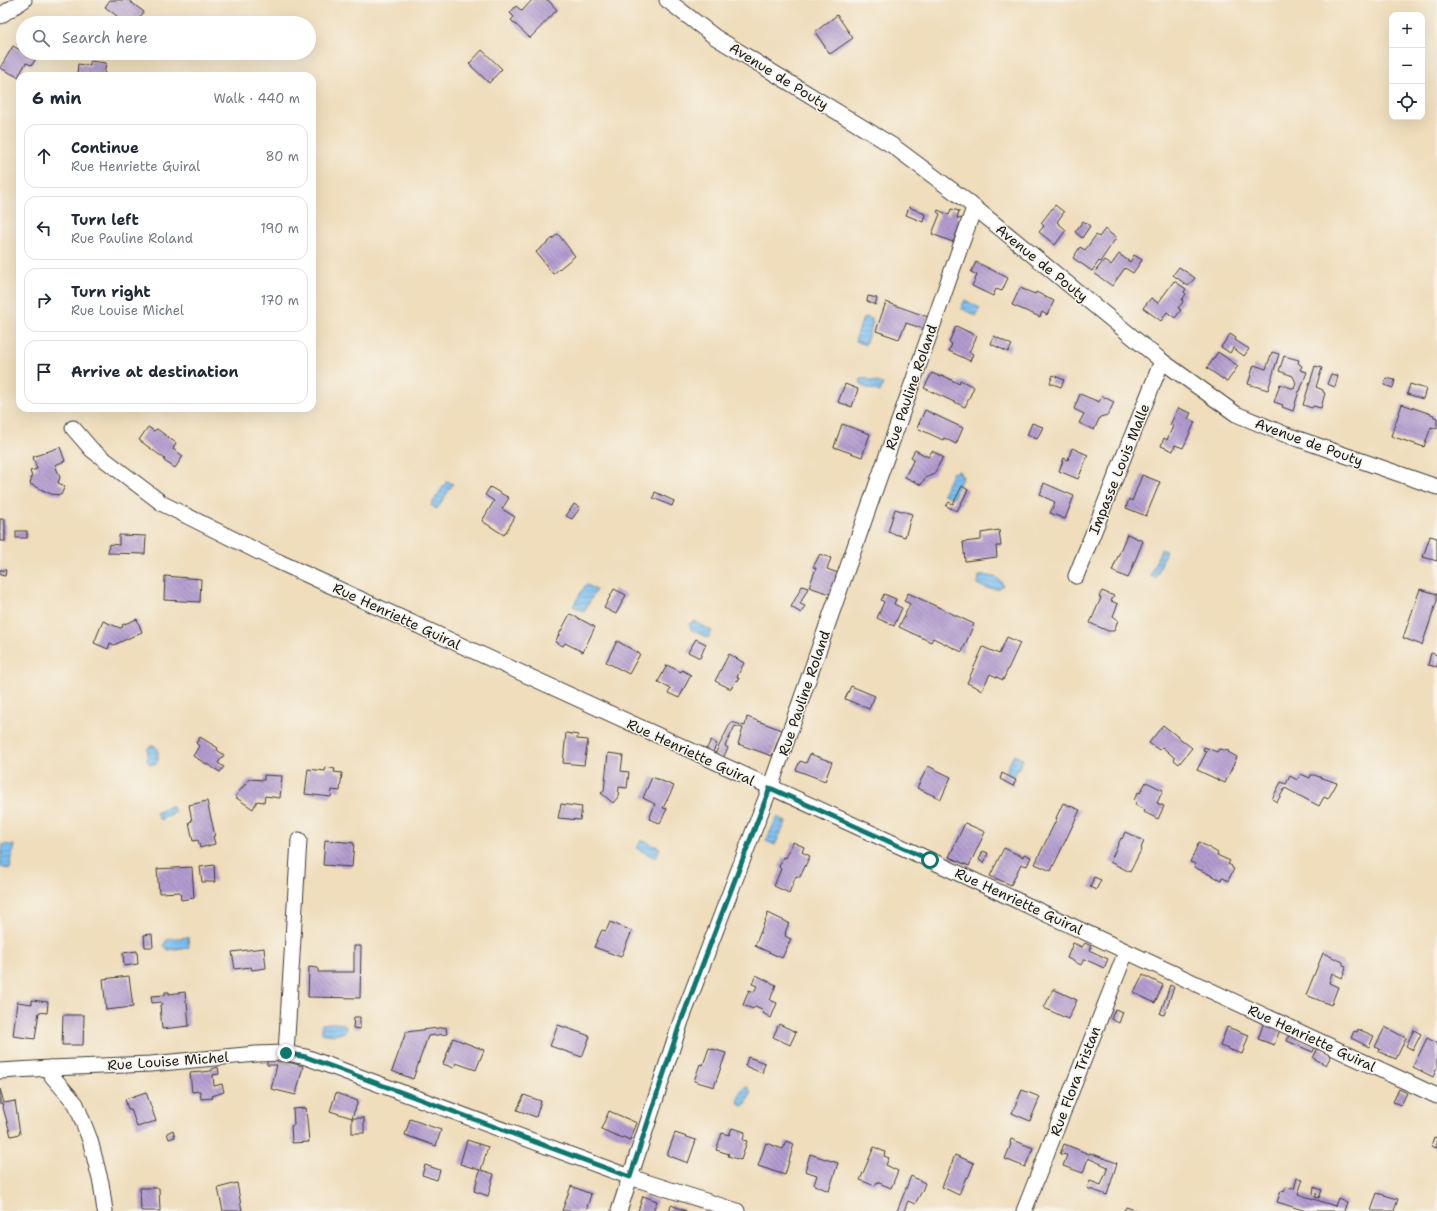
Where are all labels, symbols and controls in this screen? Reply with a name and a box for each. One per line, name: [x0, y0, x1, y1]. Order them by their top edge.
map controls: [1389, 12, 1425, 120]
button: +: [1389, 12, 1425, 48]
search box: [16, 16, 316, 60]
icon: search: [30, 27, 52, 49]
text: Search here: [62, 28, 148, 48]
street label: Avenue de Pouty: [726, 38, 832, 114]
button: −: [1389, 48, 1425, 84]
button: locate: [1389, 84, 1425, 120]
text: 6 min: [32, 87, 82, 109]
text: Walk · 440 m: [214, 90, 300, 107]
text: Continue: [71, 138, 139, 158]
icon: ahead: [33, 145, 55, 167]
text: 80 m: [265, 148, 299, 165]
text: Rue Henriette Guiral: [71, 158, 200, 175]
text: Turn left: [71, 210, 139, 230]
icon: left: [33, 217, 55, 239]
text: 190 m: [260, 220, 299, 237]
street label: Avenue de Pouty: [992, 220, 1092, 306]
text: Rue Pauline Roland: [71, 230, 193, 247]
text: Turn right: [71, 282, 151, 302]
icon: right: [33, 289, 55, 311]
text: 170 m: [261, 292, 299, 309]
text: Rue Louise Michel: [71, 302, 184, 319]
street label: Rue Pauline Roland: [881, 322, 941, 452]
icon: arrive: [33, 361, 55, 383]
text: Arrive at destination: [71, 362, 239, 382]
street label: Impasse Louis Malle: [1085, 401, 1154, 537]
street label: Avenue de Pouty: [1253, 414, 1365, 470]
street label: Rue Henriette Guiral: [330, 578, 465, 654]
street label: Rue Pauline Roland: [774, 628, 834, 758]
street label: Rue Henriette Guiral: [624, 714, 759, 790]
route start: [921, 851, 939, 869]
street label: Rue Henriette Guiral: [952, 863, 1087, 939]
street label: Rue Henriette Guiral: [1245, 1000, 1380, 1076]
street label: Rue Flora Tristan: [1046, 1023, 1104, 1138]
route end: [277, 1044, 295, 1062]
street label: Rue Louise Michel: [107, 1048, 230, 1074]

